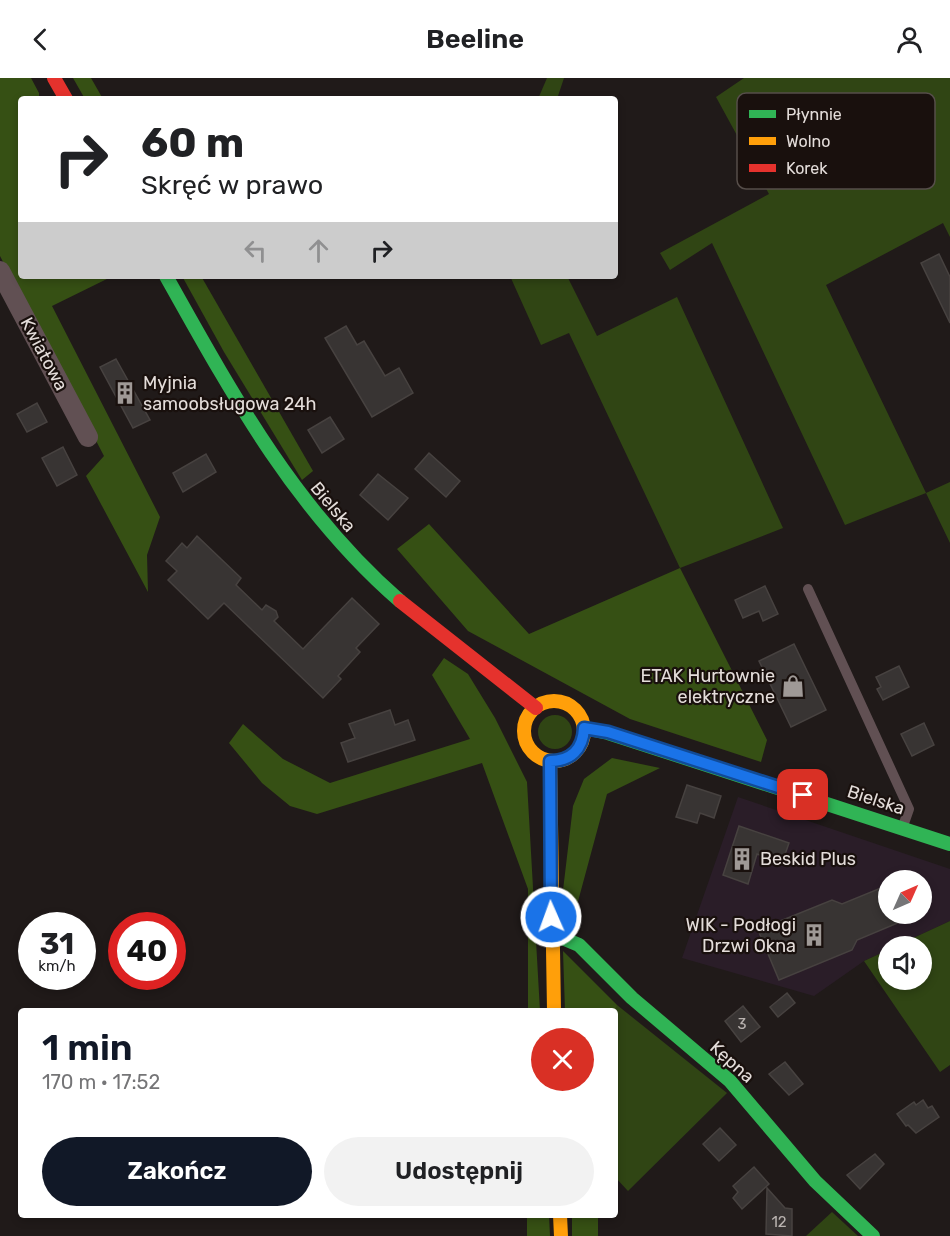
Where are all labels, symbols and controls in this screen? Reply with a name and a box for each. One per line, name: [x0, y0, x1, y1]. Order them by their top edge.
icon: back: [24, 23, 57, 56]
text: Beeline: [426, 23, 524, 55]
icon: person: [893, 23, 926, 56]
legend: [737, 93, 935, 189]
text: Płynnie: [786, 105, 842, 124]
text: 60 m: [141, 118, 244, 168]
icon: right: [42, 120, 120, 198]
text: Wolno: [786, 132, 830, 151]
text: Korek: [786, 159, 828, 178]
text: Skręć w prawo: [141, 169, 323, 201]
icon: left: [239, 234, 272, 267]
icon: ahead: [302, 234, 335, 267]
icon: right: [365, 234, 398, 267]
street label: Kwiatowa: [16, 314, 72, 394]
place label: Myjnia samoobsługowa 24h: [143, 372, 316, 415]
building icon: Myjnia samoobsługowa 24h: [112, 380, 138, 406]
street label: Bielska: [306, 477, 360, 537]
place label: ETAK Hurtownie elektryczne: [640, 665, 775, 708]
shop icon: ETAK Hurtownie elektryczne: [780, 673, 806, 699]
pin: [777, 769, 828, 820]
icon: arrive: [786, 778, 819, 811]
street label: Bielska: [845, 780, 907, 820]
building icon: Beskid Plus: [729, 846, 755, 872]
place label: Beskid Plus: [760, 848, 856, 870]
north arrow: [878, 870, 932, 924]
map controls: [878, 870, 932, 990]
position arrow: [519, 885, 583, 949]
speed limit sign: 40: [108, 912, 186, 990]
place label: WIK - Podłogi Drzwi Okna: [686, 914, 796, 957]
building icon: WIK - Podłogi Drzwi Okna: [801, 922, 827, 948]
text: 31: [40, 926, 74, 962]
button: sound: [878, 936, 932, 990]
text: km/h: [38, 957, 76, 975]
house number: 3: [737, 1015, 747, 1033]
text: 1 min: [42, 1026, 133, 1069]
button: close: [531, 1028, 594, 1091]
street label: Kępna: [705, 1036, 759, 1088]
text: 170 m · 17:52: [42, 1070, 160, 1094]
button: Zakończ: [42, 1137, 312, 1206]
button: Udostępnij: [324, 1137, 594, 1206]
house number: 12: [771, 1213, 787, 1231]

